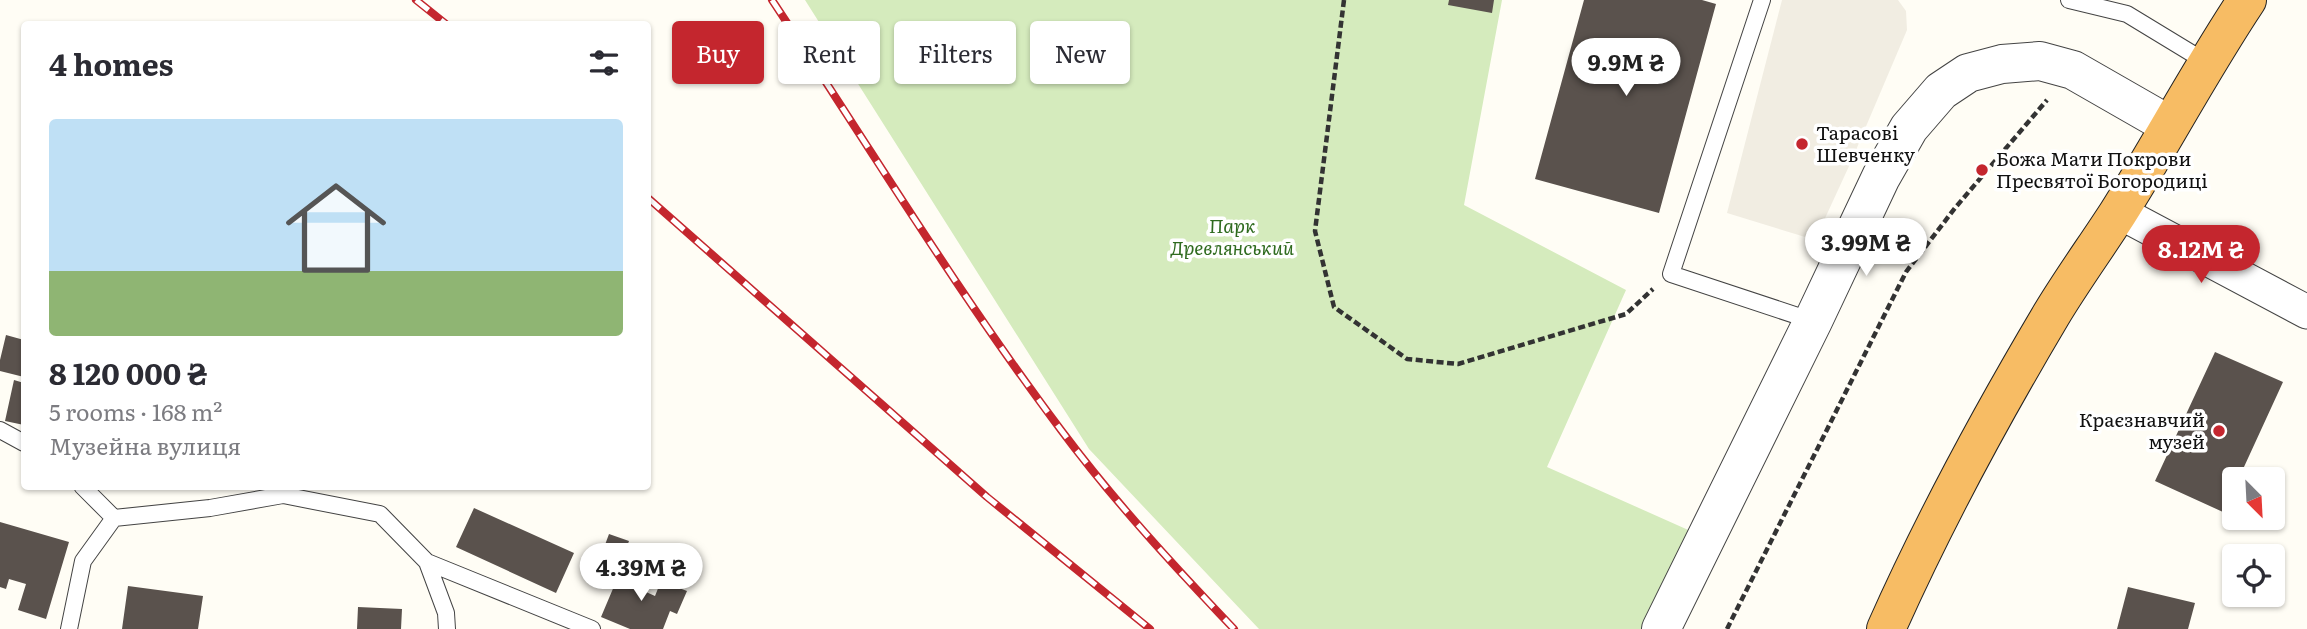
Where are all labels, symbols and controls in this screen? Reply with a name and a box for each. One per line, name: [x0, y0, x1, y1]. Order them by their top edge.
chip: Buy: [672, 21, 764, 84]
chip: Rent: [778, 21, 880, 84]
chip: Filters: [894, 21, 1016, 84]
chip: New: [1030, 21, 1130, 84]
pin: 9.9M ₴: [1569, 38, 1683, 98]
text: 4 homes: [49, 41, 174, 85]
icon: filters: [585, 44, 623, 82]
text: 9.9M ₴: [1588, 44, 1664, 78]
place label: Тарасові Шевченку: [1816, 118, 1915, 168]
marker: Тарасові Шевченку: [1794, 136, 1810, 152]
place label: Божа Мати Покрови Пресвятої Богородиці: [1996, 144, 2207, 194]
marker: Божа Мати Покрови Пресвятої Богородиці: [1974, 162, 1990, 178]
icon: home: [273, 165, 399, 291]
park label: Парк Древлянський: [1170, 211, 1295, 261]
pin: 3.99M ₴: [1801, 218, 1931, 278]
text: 3.99M ₴: [1821, 224, 1911, 258]
pin: 8.12M ₴: [2136, 226, 2266, 285]
text: 8.12M ₴: [2158, 231, 2244, 265]
text: 8 120 000 ₴: [49, 350, 208, 394]
text: 5 rooms · 168 m²: [49, 394, 222, 428]
place label: Краєзнавчий музей: [2079, 405, 2205, 455]
marker: Краєзнавчий музей: [2211, 423, 2227, 439]
text: Музейна вулиця: [49, 428, 241, 462]
north arrow: [2222, 467, 2286, 530]
map controls: [2222, 467, 2285, 607]
pin: 4.39M ₴: [576, 544, 706, 603]
button: locate: [2222, 544, 2285, 607]
text: 4.39M ₴: [596, 549, 686, 583]

